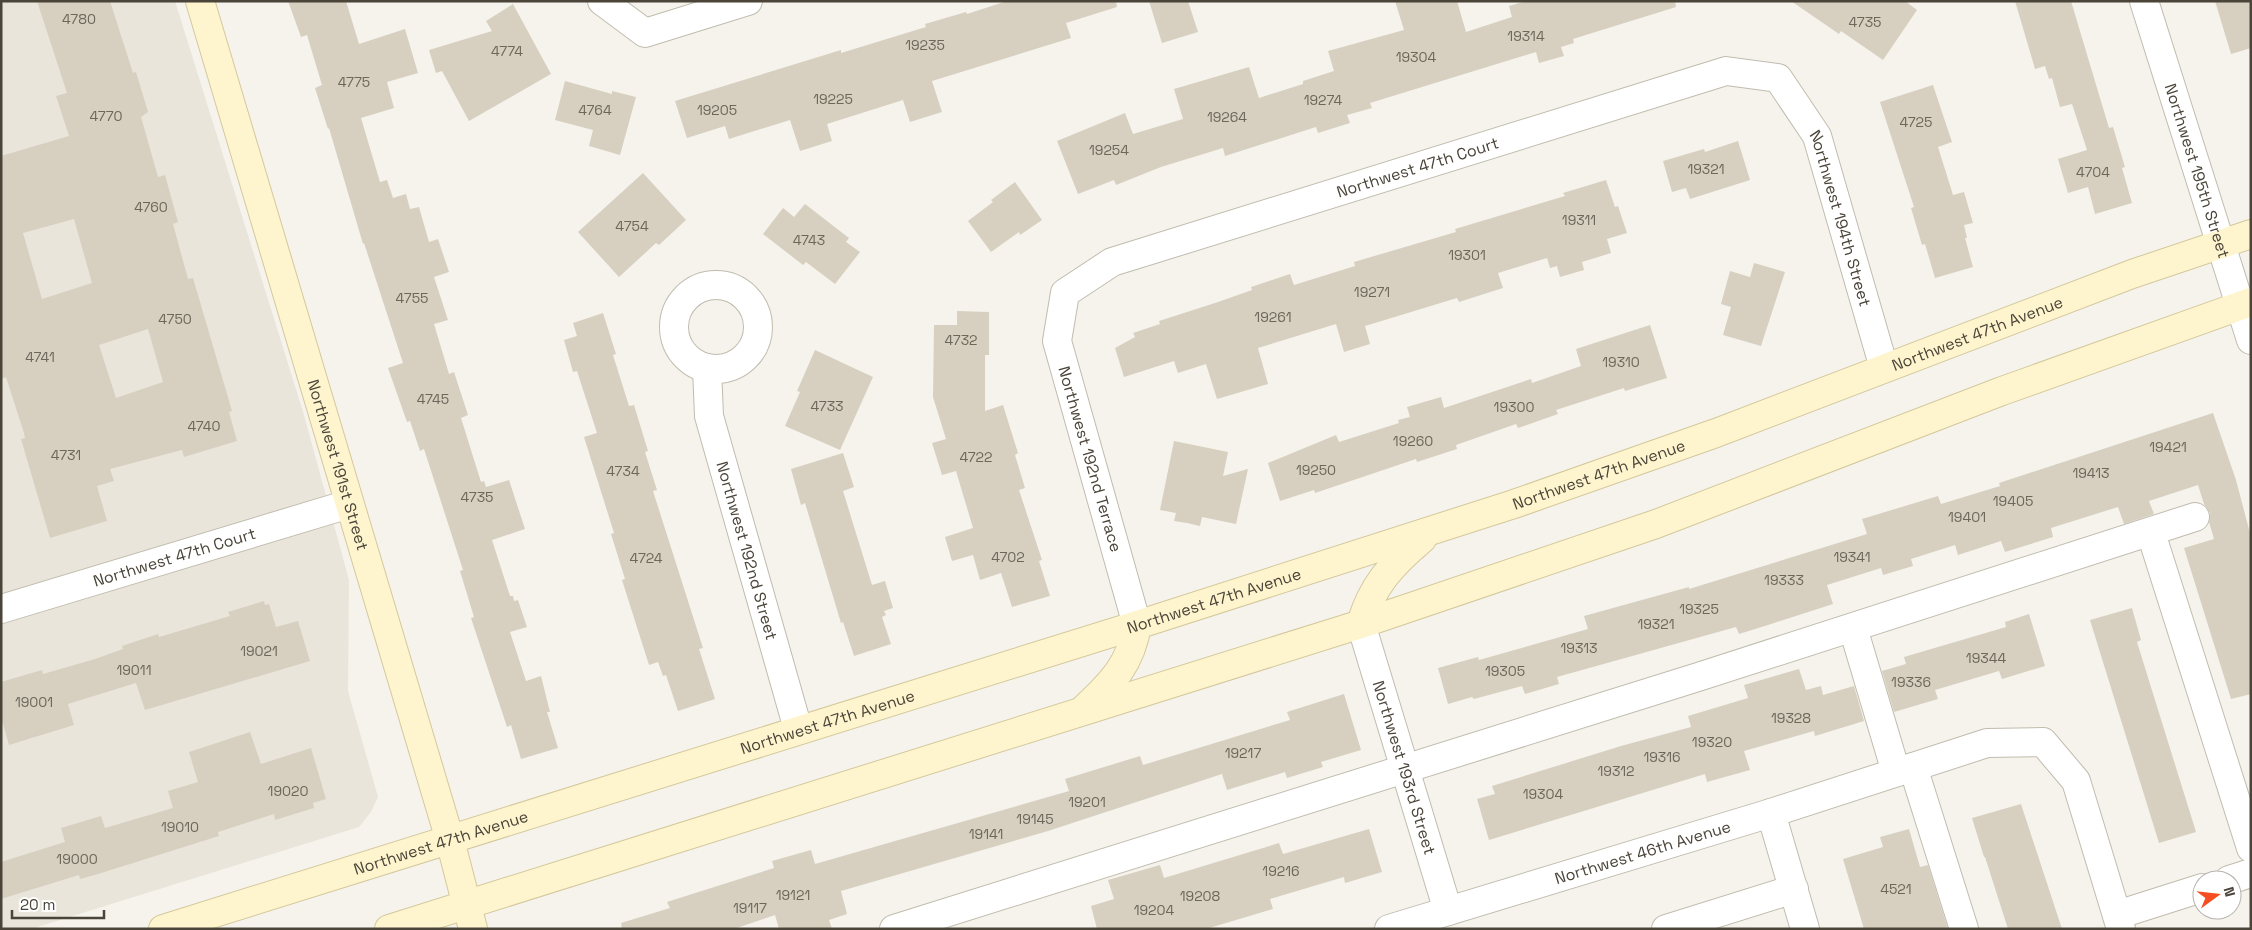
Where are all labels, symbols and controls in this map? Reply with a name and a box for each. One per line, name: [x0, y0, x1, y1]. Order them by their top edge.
house number: 4780: [62, 10, 96, 28]
house number: 4735: [1848, 13, 1882, 31]
house number: 19314: [1507, 27, 1545, 45]
house number: 19235: [905, 36, 945, 54]
house number: 4774: [491, 42, 523, 60]
house number: 19304: [1396, 48, 1437, 66]
house number: 4775: [338, 73, 370, 91]
street label: Northwest 195th Street: [2160, 81, 2235, 261]
house number: 19225: [813, 90, 853, 108]
house number: 19274: [1304, 91, 1343, 109]
house number: 4764: [578, 101, 612, 119]
house number: 19205: [697, 101, 737, 119]
house number: 4770: [90, 107, 123, 125]
house number: 19264: [1207, 108, 1247, 126]
house number: 4725: [1900, 113, 1932, 131]
street label: Northwest 194th Street: [1805, 126, 1876, 309]
street label: Northwest 47th Court: [1334, 132, 1501, 202]
house number: 19254: [1089, 141, 1129, 159]
house number: 19321: [1687, 160, 1725, 178]
house number: 4704: [2076, 163, 2110, 181]
house number: 4760: [134, 198, 168, 216]
house number: 19311: [1562, 211, 1596, 229]
house number: 4754: [615, 217, 649, 235]
house number: 4743: [793, 231, 825, 249]
house number: 19301: [1448, 246, 1486, 264]
house number: 19271: [1354, 283, 1390, 301]
house number: 4755: [396, 289, 428, 307]
street label: Northwest 47th Avenue: [1889, 291, 2066, 375]
house number: 19261: [1254, 308, 1292, 326]
house number: 4750: [158, 310, 192, 328]
house number: 4732: [944, 331, 978, 349]
house number: 4741: [25, 348, 55, 366]
house number: 19310: [1602, 353, 1640, 371]
street label: Northwest 192nd Terrace: [1053, 364, 1127, 554]
street label: Northwest 191st Street: [303, 377, 374, 553]
house number: 4745: [417, 390, 449, 408]
house number: 4733: [810, 397, 844, 415]
house number: 19300: [1494, 398, 1534, 416]
house number: 4740: [187, 417, 221, 435]
house number: 19260: [1393, 432, 1433, 450]
street label: Northwest 47th Avenue: [1509, 434, 1688, 514]
house number: 19421: [2149, 438, 2187, 456]
house number: 4731: [51, 446, 81, 464]
house number: 4722: [960, 448, 992, 466]
street label: Northwest 192nd Street: [712, 459, 783, 642]
house number: 19250: [1296, 461, 1336, 479]
house number: 4734: [606, 462, 640, 480]
house number: 19413: [2072, 464, 2110, 482]
house number: 4735: [460, 488, 494, 506]
house number: 19405: [1993, 492, 2033, 510]
house number: 19401: [1948, 508, 1986, 526]
street label: Northwest 47th Court: [90, 522, 258, 591]
house number: 4702: [991, 548, 1025, 566]
house number: 19341: [1833, 548, 1871, 566]
house number: 4724: [630, 549, 663, 567]
street label: Northwest 47th Avenue: [1124, 563, 1304, 638]
house number: 19333: [1764, 571, 1804, 589]
house number: 19325: [1679, 600, 1719, 618]
house number: 19321: [1637, 615, 1675, 633]
house number: 19313: [1561, 639, 1597, 657]
house number: 19021: [240, 642, 278, 660]
house number: 19344: [1966, 649, 2006, 667]
house number: 19011: [116, 661, 152, 679]
house number: 19305: [1485, 662, 1525, 680]
house number: 19336: [1891, 673, 1931, 691]
street label: Northwest 193rd Street: [1368, 678, 1441, 857]
street label: Northwest 47th Avenue: [738, 685, 917, 759]
house number: 19001: [15, 693, 53, 711]
house number: 19328: [1771, 709, 1811, 727]
house number: 19320: [1692, 733, 1732, 751]
house number: 19217: [1225, 744, 1261, 762]
house number: 19316: [1643, 748, 1681, 766]
house number: 19312: [1598, 762, 1634, 780]
house number: 19020: [268, 782, 308, 800]
house number: 19304: [1523, 785, 1564, 803]
house number: 19201: [1068, 793, 1106, 811]
street label: Northwest 47th Avenue: [351, 805, 531, 879]
house number: 19145: [1016, 810, 1054, 828]
street label: Northwest 46th Avenue: [1552, 815, 1733, 889]
house number: 19010: [161, 818, 199, 836]
house number: 19141: [969, 825, 1003, 843]
house number: 19000: [56, 850, 98, 868]
house number: 19216: [1262, 862, 1300, 880]
north arrow: [2192, 870, 2242, 920]
house number: 4521: [1880, 880, 1912, 898]
text: N: [2220, 885, 2239, 899]
house number: 19121: [776, 886, 810, 904]
house number: 19208: [1180, 887, 1221, 905]
scale bar: [12, 888, 105, 920]
text: 20 m: [20, 895, 55, 914]
house number: 19117: [733, 899, 767, 917]
house number: 19204: [1134, 901, 1175, 919]

